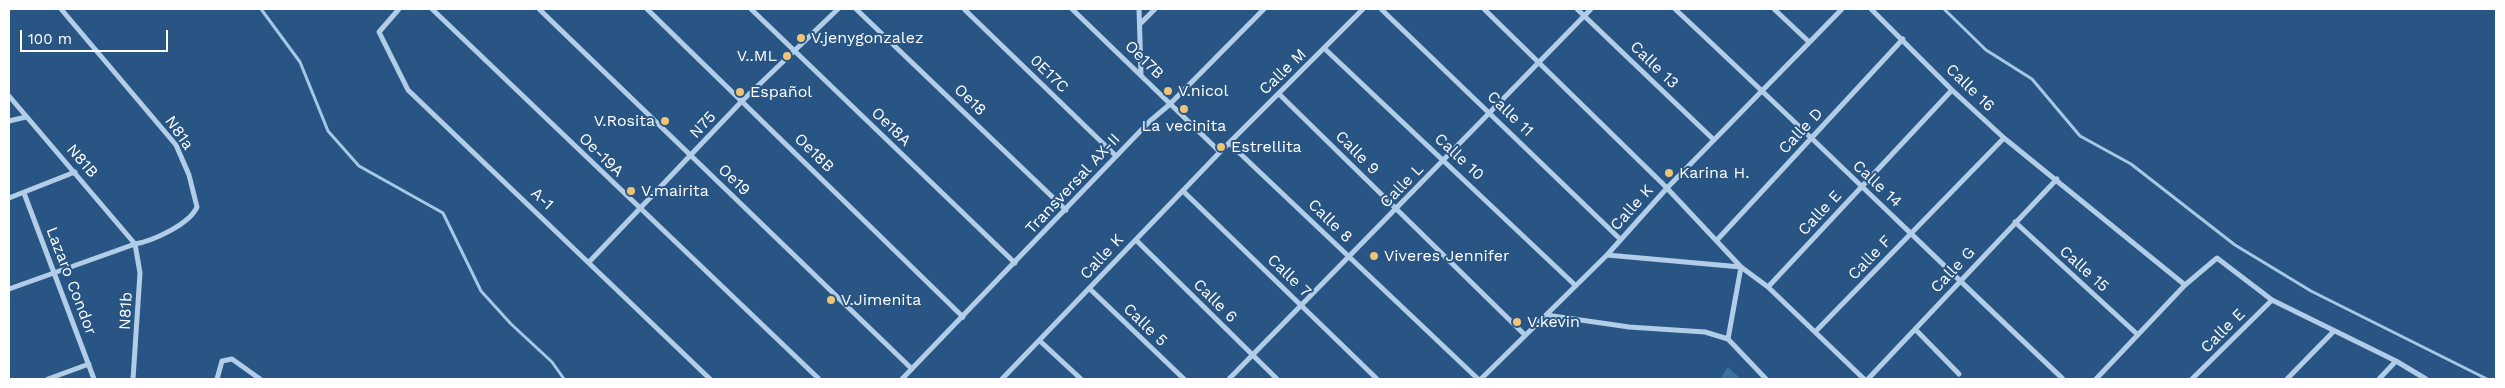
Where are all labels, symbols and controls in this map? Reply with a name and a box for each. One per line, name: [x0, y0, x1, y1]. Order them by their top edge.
scale bar: [22, 20, 170, 52]
place label: V.jenygonzalez: [811, 28, 923, 48]
text: 100 m: [28, 30, 72, 48]
marker: V.jenygonzalez: [795, 32, 807, 44]
street label: Oe17B: [1120, 37, 1168, 83]
street label: Calle 13: [1626, 37, 1682, 93]
street label: Calle M: [1255, 45, 1311, 99]
place label: V..ML: [737, 46, 777, 66]
marker: V..ML: [781, 50, 793, 62]
street label: 0E17C: [1026, 51, 1072, 97]
street label: Calle 16: [1942, 60, 1998, 116]
street label: Oe18: [950, 80, 990, 120]
place label: V.nicol: [1178, 81, 1228, 101]
place label: Español: [750, 82, 812, 102]
marker: V.nicol: [1162, 85, 1174, 97]
marker: Español: [734, 86, 746, 98]
street label: Calle 11: [1483, 87, 1537, 141]
street label: Oe18A: [867, 103, 915, 151]
marker: La vecinita: [1178, 103, 1190, 115]
street label: Calle D: [1775, 104, 1827, 158]
street label: N75: [686, 107, 720, 143]
place label: V.Rosita: [594, 111, 655, 131]
street label: N81a: [161, 112, 197, 154]
marker: V.Rosita: [659, 115, 671, 127]
place label: La vecinita: [1142, 116, 1226, 136]
street label: Calle 9: [1331, 127, 1383, 179]
street label: Oe-19A: [574, 129, 628, 181]
street label: Calle 10: [1430, 129, 1488, 185]
street label: Oe18B: [790, 130, 838, 176]
street label: Transversal AX-II: [1022, 130, 1124, 238]
place label: Estrellita: [1231, 137, 1302, 157]
street label: N81B: [62, 140, 102, 182]
marker: Estrellita: [1215, 141, 1227, 153]
street label: Calle 14: [1848, 156, 1906, 212]
street label: Oe19: [714, 160, 754, 200]
street label: Calle L: [1376, 160, 1428, 212]
place label: Karina H.: [1679, 163, 1750, 183]
marker: Karina H.: [1663, 167, 1675, 179]
place label: V.mairita: [641, 181, 709, 201]
street label: Calle K: [1606, 181, 1658, 235]
street label: A-1: [527, 184, 557, 214]
marker: V.mairita: [625, 185, 637, 197]
street label: Calle E: [1794, 186, 1846, 240]
street label: Calle 8: [1304, 195, 1356, 247]
street label: Lazaro Condor: [42, 224, 100, 338]
street label: Calle K: [1076, 230, 1128, 284]
street label: Calle F: [1844, 232, 1896, 284]
street label: Calle 15: [2055, 242, 2113, 296]
street label: Calle G: [1927, 243, 1979, 297]
place label: Viveres Jennifer: [1384, 246, 1510, 266]
marker: Viveres Jennifer: [1368, 250, 1380, 262]
street label: Calle 7: [1263, 251, 1315, 301]
street label: Calle 6: [1189, 275, 1241, 327]
place label: V.Jimenita: [841, 290, 921, 310]
street label: N81b: [115, 292, 137, 330]
marker: V.Jimenita: [825, 294, 837, 306]
street label: Calle 5: [1119, 299, 1171, 351]
street label: Calle E: [2197, 305, 2249, 357]
place label: V.kevin: [1527, 312, 1580, 332]
marker: V.kevin: [1511, 316, 1523, 328]

